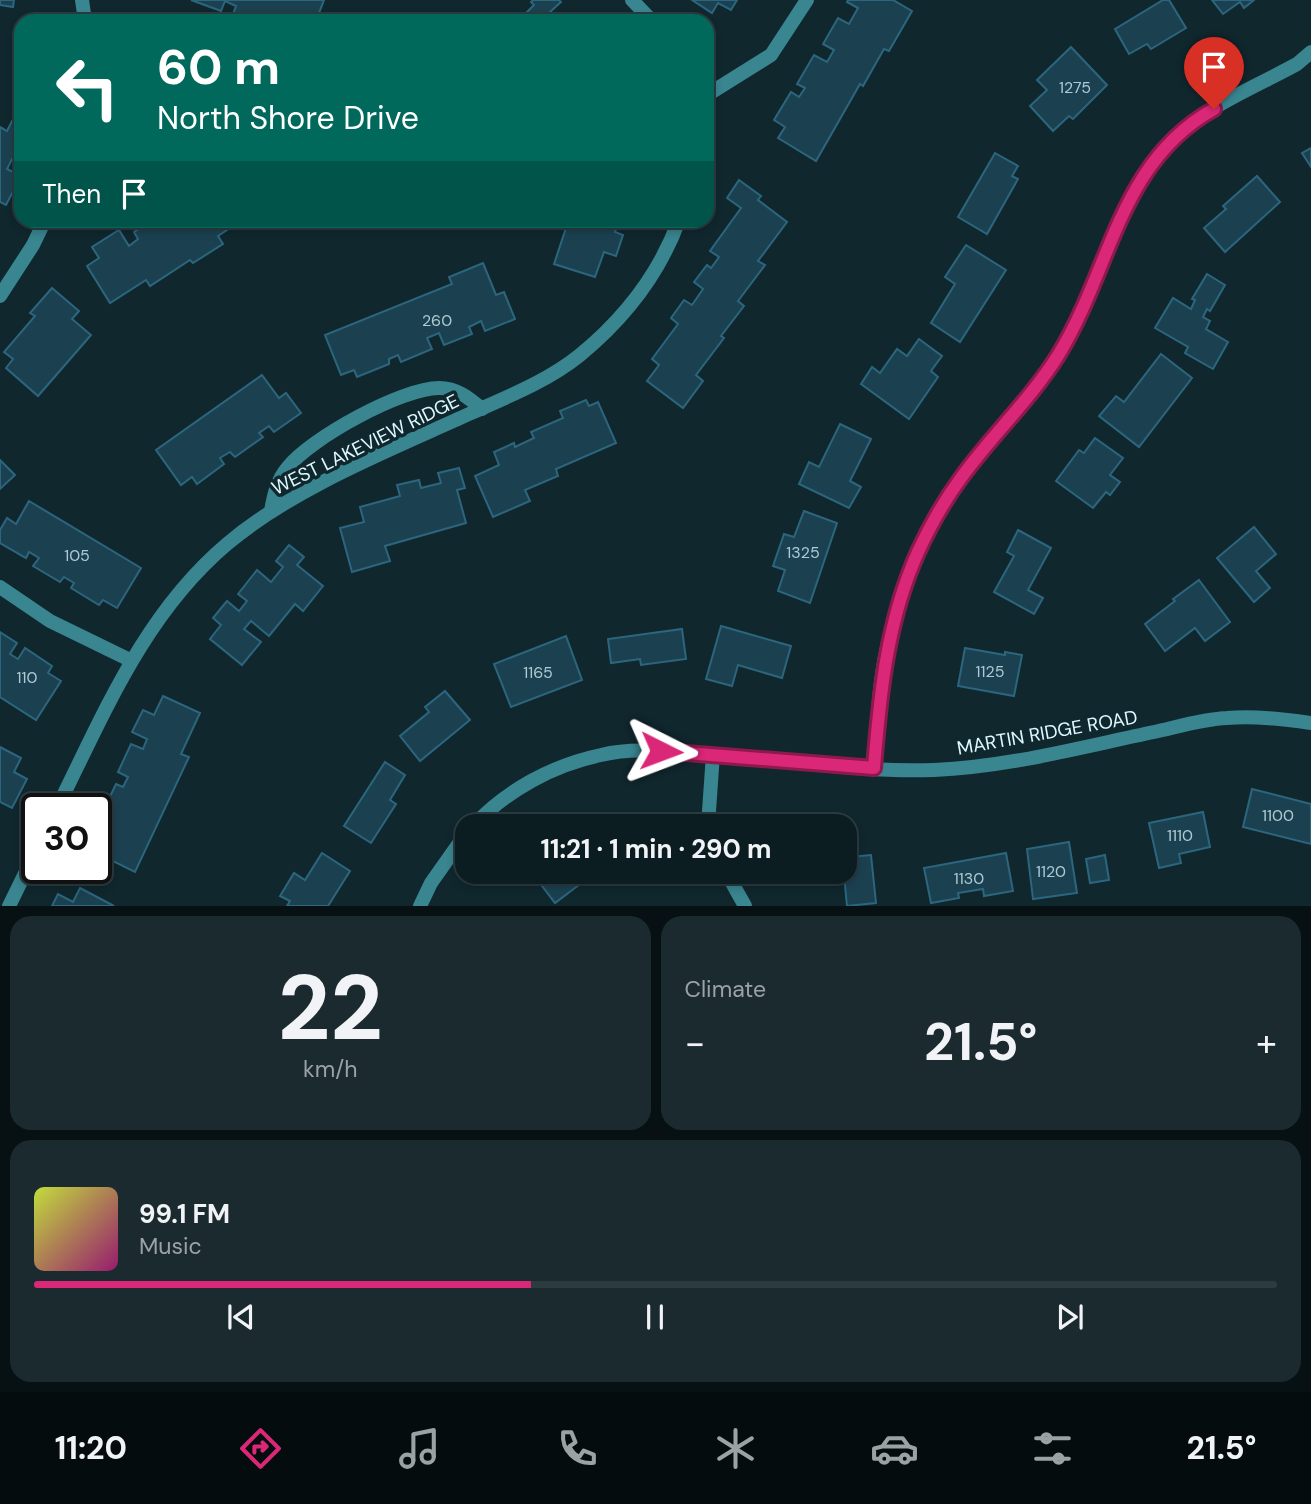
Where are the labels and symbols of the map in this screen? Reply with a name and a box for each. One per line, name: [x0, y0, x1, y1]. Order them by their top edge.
pin: [1184, 37, 1244, 109]
house number: 1275: [1059, 77, 1091, 98]
house number: 260: [422, 310, 452, 331]
street label: WEST LAKEVIEW RIDGE: [267, 388, 463, 501]
house number: 1325: [786, 542, 820, 563]
house number: 105: [64, 545, 90, 566]
house number: 1125: [976, 661, 1004, 682]
house number: 1165: [523, 662, 553, 683]
house number: 110: [17, 667, 38, 688]
street label: MARTIN RIDGE ROAD: [955, 704, 1139, 761]
position arrow: [624, 714, 698, 788]
speed limit sign: 30: [21, 793, 112, 884]
house number: 1100: [1262, 805, 1294, 826]
house number: 1110: [1167, 825, 1193, 846]
house number: 1120: [1036, 861, 1066, 882]
house number: 1130: [954, 868, 984, 889]

